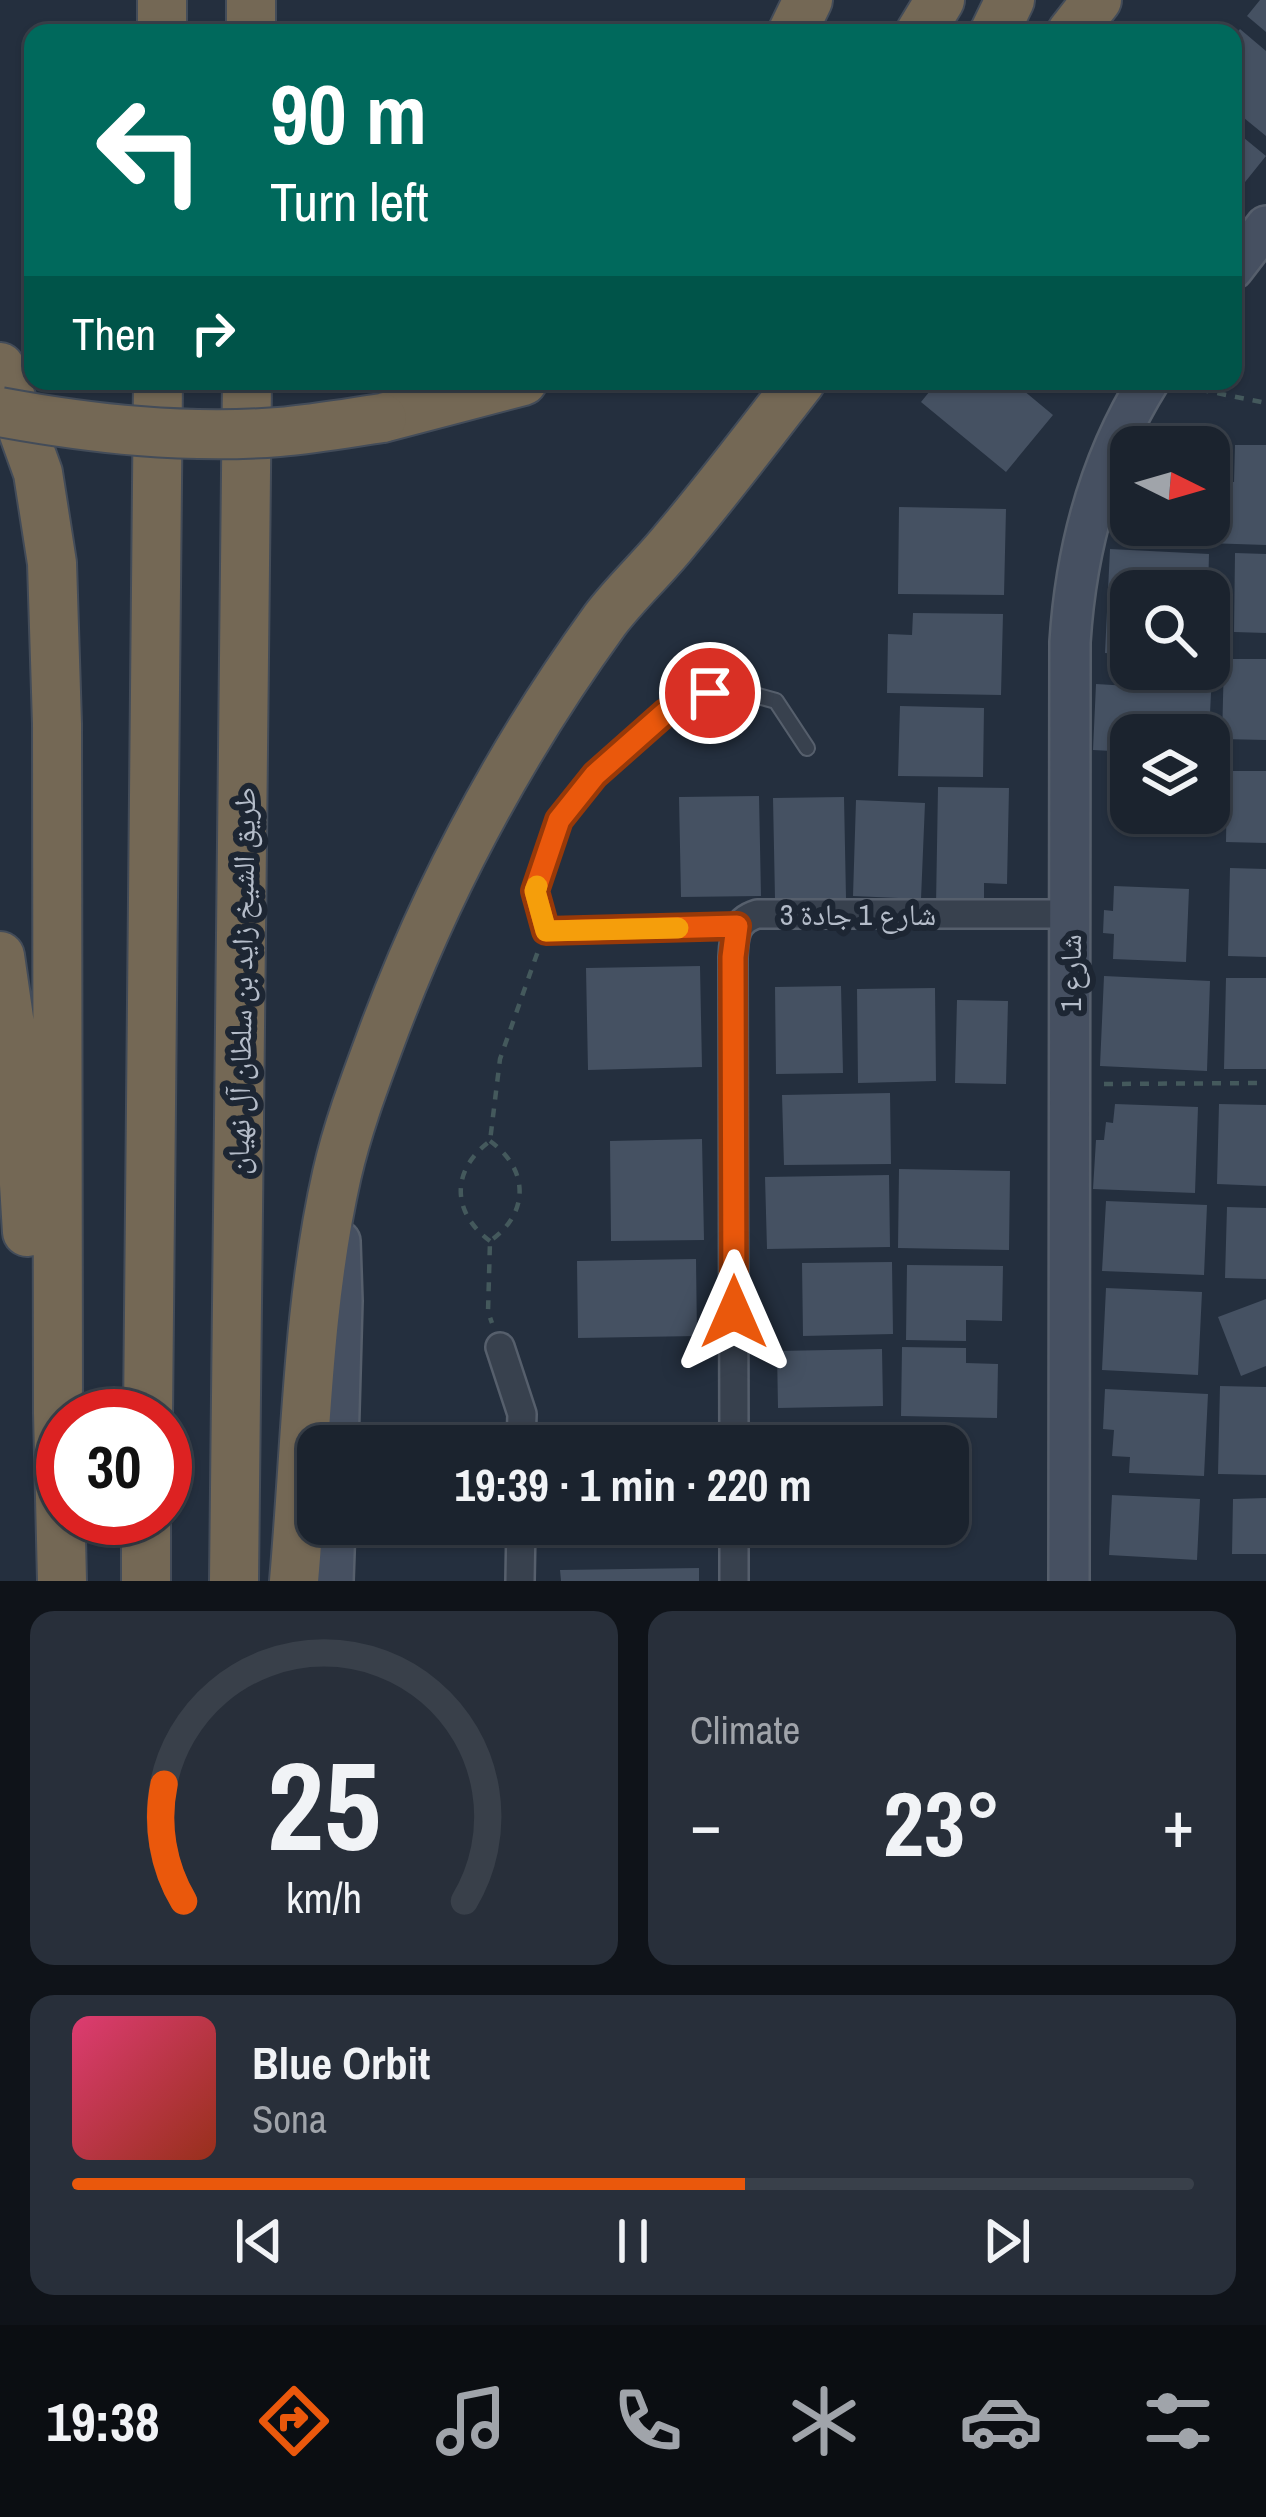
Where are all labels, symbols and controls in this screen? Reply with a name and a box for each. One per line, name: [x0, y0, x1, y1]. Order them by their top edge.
text: 90 m: [270, 57, 427, 170]
icon: left: [72, 72, 228, 228]
text: Turn left: [270, 165, 429, 238]
icon: right: [180, 300, 246, 366]
text: Then: [72, 303, 156, 364]
north arrow: [1110, 426, 1230, 546]
map controls: [1110, 426, 1230, 834]
button: search: [1110, 570, 1230, 690]
pin: [659, 642, 761, 744]
icon: arrive: [677, 660, 743, 726]
button: layers: [1110, 714, 1230, 834]
street label: طريق الشيخ زايد بن سلطان آل نهيان: [218, 787, 264, 1175]
street label: شارع 1 جادة 3: [780, 894, 936, 934]
street label: شارع 1: [1050, 934, 1090, 1012]
position arrow: [671, 1249, 797, 1375]
speed limit sign: 30: [36, 1389, 192, 1545]
text: 19:39 · 1 min · 220 m: [455, 1454, 811, 1515]
text: Climate: [690, 1704, 800, 1756]
text: 25: [267, 1721, 381, 1889]
text: 23°: [883, 1763, 1001, 1884]
text: −: [690, 1779, 722, 1868]
text: +: [1162, 1779, 1194, 1868]
text: km/h: [286, 1869, 362, 1926]
text: Blue Orbit: [252, 2032, 430, 2093]
text: Sona: [252, 2093, 327, 2145]
icon: previous: [226, 2208, 292, 2274]
icon: pause: [600, 2208, 666, 2274]
icon: next: [974, 2208, 1040, 2274]
icon: directions: [252, 2379, 336, 2463]
icon: music: [429, 2379, 513, 2463]
icon: phone: [606, 2379, 690, 2463]
icon: climate: [782, 2379, 866, 2463]
icon: car: [959, 2379, 1043, 2463]
icon: filters: [1136, 2379, 1220, 2463]
text: 19:38: [46, 2385, 160, 2458]

